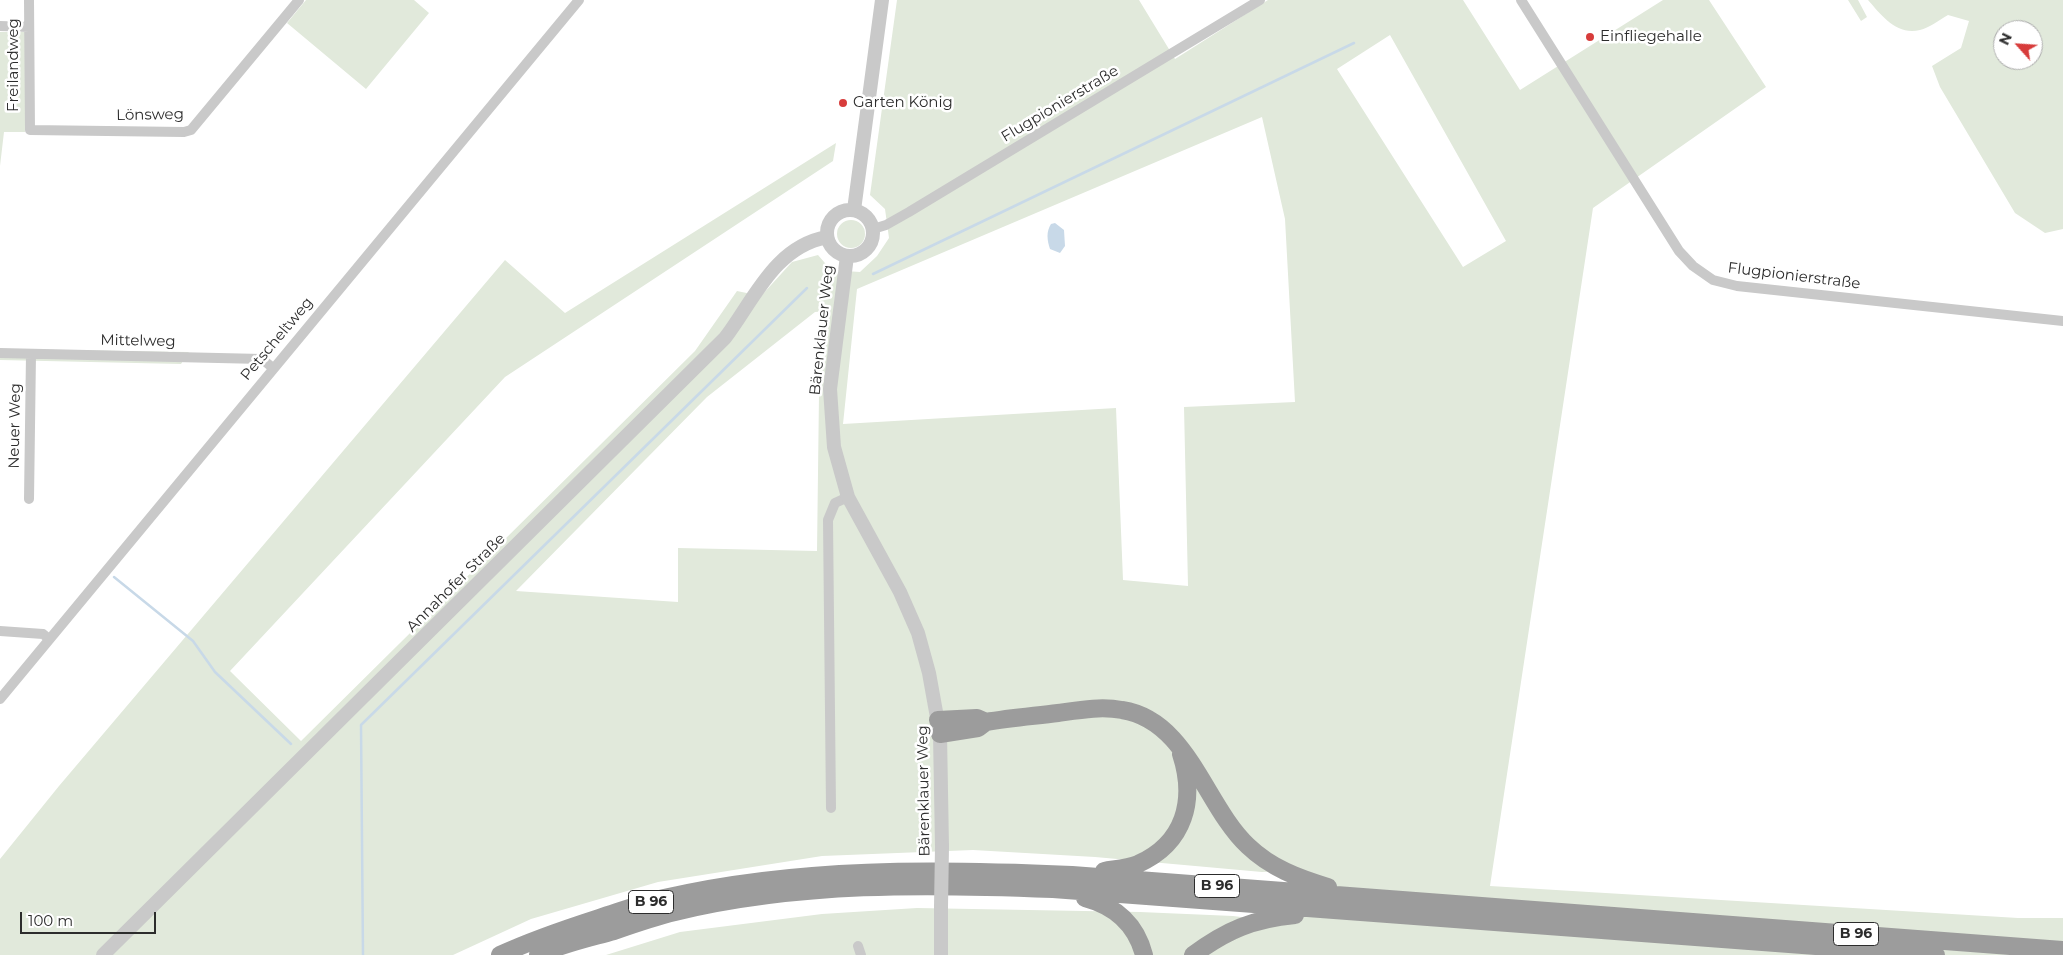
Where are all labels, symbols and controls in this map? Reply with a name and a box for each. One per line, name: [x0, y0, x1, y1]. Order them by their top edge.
street label: Freilandweg: [5, 18, 23, 112]
north arrow: [1993, 20, 2043, 70]
place label: Einfliegehalle: [1600, 28, 1702, 46]
text: N: [1995, 30, 2016, 48]
marker: Einfliegehalle: [1584, 31, 1596, 43]
street label: Flugpionierstraße: [998, 62, 1122, 146]
place label: Garten König: [853, 94, 953, 112]
marker: Garten König: [837, 97, 849, 109]
street label: Lönsweg: [116, 105, 184, 125]
street label: Flugpionierstraße: [1727, 259, 1861, 293]
street label: Bärenklauer Weg: [806, 264, 838, 396]
street label: Petscheltweg: [237, 294, 317, 384]
street label: Mittelweg: [100, 331, 176, 351]
street label: Neuer Weg: [5, 383, 25, 469]
street label: Annahofer Straße: [403, 530, 509, 636]
street label: Bärenklauer Weg: [914, 725, 934, 857]
road number: B 96: [1194, 874, 1240, 898]
road number: B 96: [628, 890, 674, 914]
scale bar: [22, 902, 159, 934]
text: 100 m: [28, 911, 73, 930]
road number: B 96: [1834, 922, 1878, 946]

